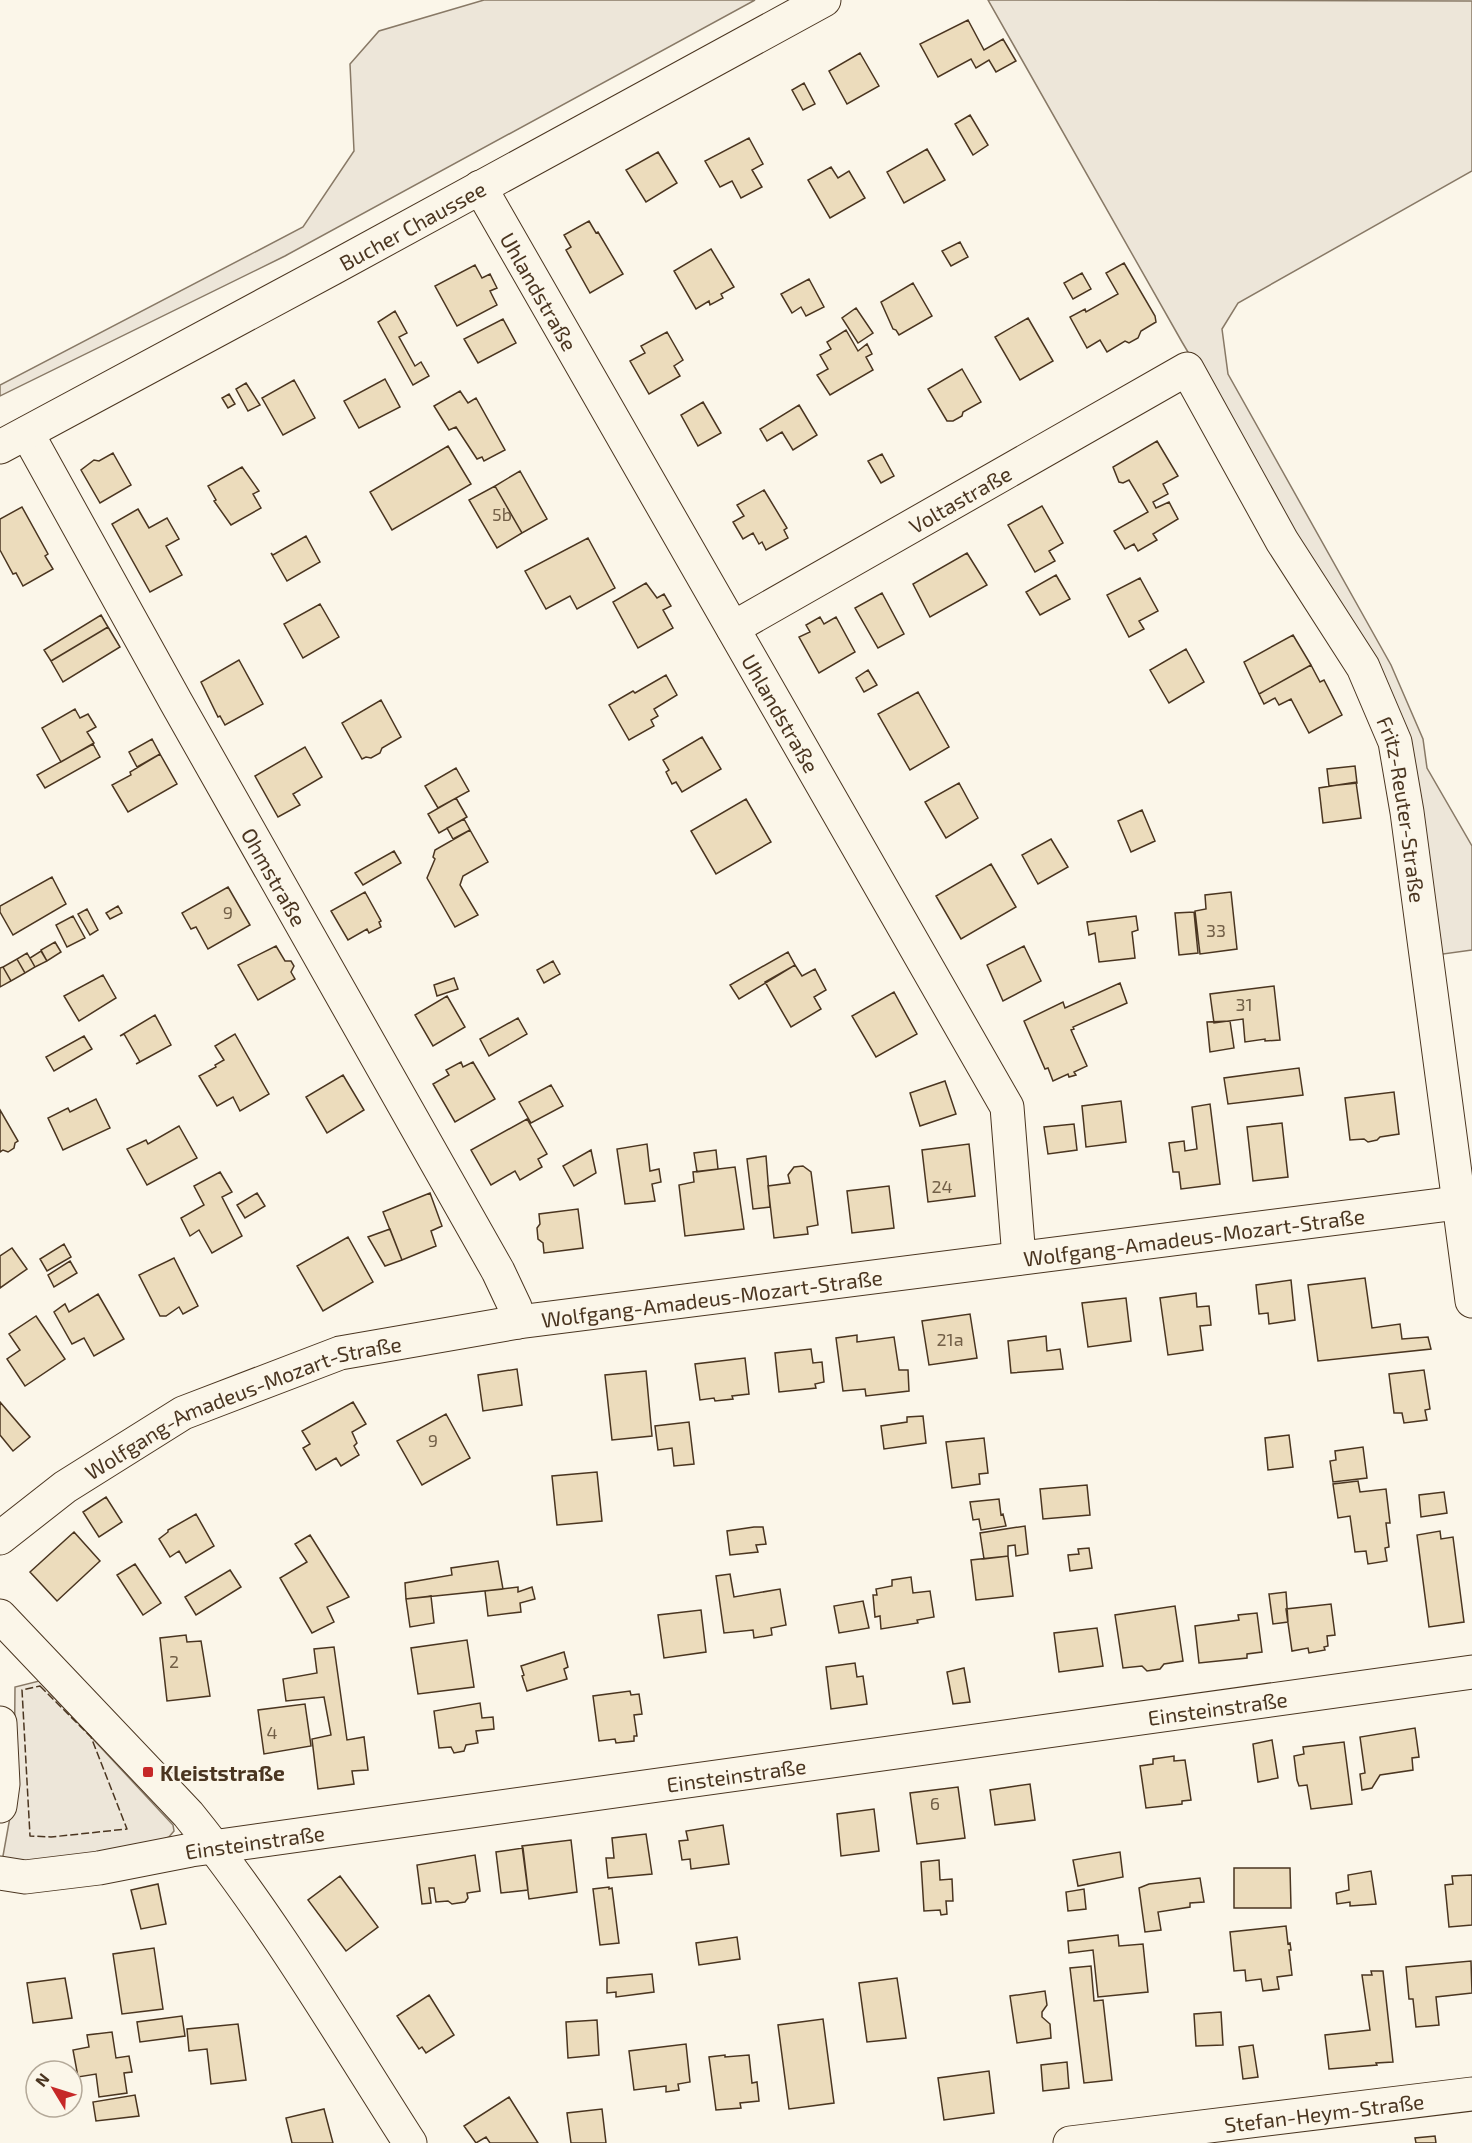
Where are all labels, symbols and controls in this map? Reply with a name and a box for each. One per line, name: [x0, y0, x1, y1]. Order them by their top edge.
street label: Bucher Chaussee: [334, 175, 489, 275]
street label: Uhlandstraße: [496, 227, 583, 355]
street label: Voltastraße: [904, 460, 1015, 538]
house number: 5b: [492, 503, 512, 525]
street label: Uhlandstraße: [737, 649, 825, 776]
street label: Fritz-Reuter-Straße: [1373, 712, 1431, 904]
street label: Ohmstraße: [237, 823, 312, 930]
house number: 9: [223, 901, 233, 923]
house number: 33: [1206, 919, 1226, 941]
house number: 31: [1235, 993, 1253, 1015]
house number: 24: [931, 1175, 953, 1197]
street label: Wolfgang-Amadeus-Mozart-Straße: [1022, 1202, 1366, 1270]
street label: Wolfgang-Amadeus-Mozart-Straße: [540, 1263, 884, 1331]
house number: 21a: [936, 1328, 964, 1350]
street label: Wolfgang-Amadeus-Mozart-Straße: [80, 1330, 403, 1484]
house number: 9: [428, 1429, 438, 1451]
house number: 2: [169, 1650, 179, 1672]
street label: Einsteinstraße: [1146, 1685, 1289, 1729]
house number: 4: [266, 1721, 278, 1743]
street label: Einsteinstraße: [665, 1752, 808, 1796]
place label: Kleiststraße: [160, 1760, 285, 1785]
marker: Kleiststraße: [141, 1765, 155, 1779]
house number: 6: [930, 1792, 940, 1814]
street label: Einsteinstraße: [183, 1819, 326, 1863]
north arrow: [24, 2059, 84, 2119]
text: N: [31, 2069, 53, 2090]
street label: Stefan-Heym-Straße: [1223, 2087, 1425, 2137]

